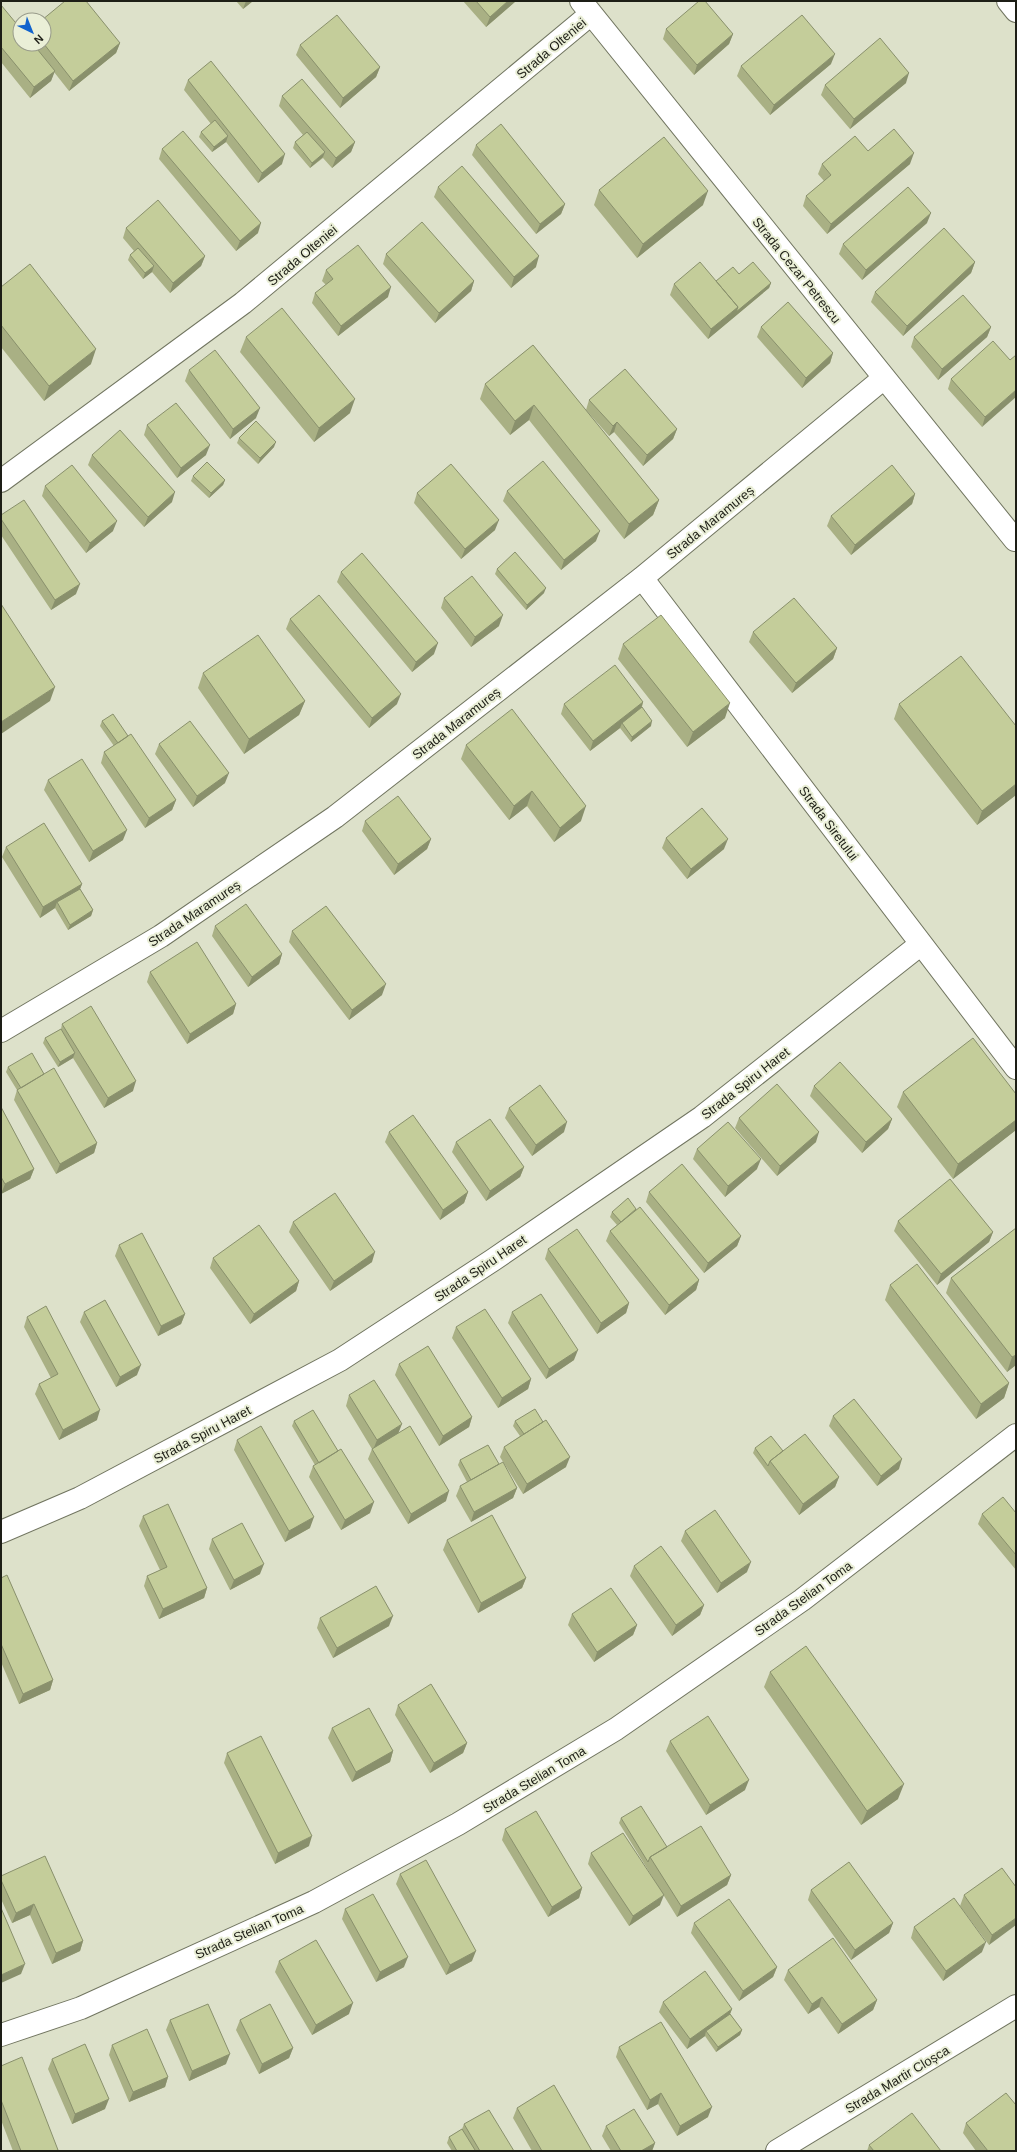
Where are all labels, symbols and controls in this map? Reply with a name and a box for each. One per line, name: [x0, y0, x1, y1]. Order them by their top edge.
north arrow: [12, 12, 52, 52]
street label: Strada Olteniei: [514, 15, 589, 82]
text: N: [32, 32, 46, 46]
street label: Strada Cezar Petrescu: [749, 214, 844, 326]
street label: Strada Olteniei: [265, 222, 340, 289]
street label: Strada Maramureș: [664, 482, 757, 562]
street label: Strada Maramureș: [409, 684, 504, 762]
street label: Strada Siretului: [796, 783, 861, 863]
street label: Strada Maramureș: [145, 877, 244, 950]
street label: Strada Spiru Haret: [698, 1044, 793, 1122]
street label: Strada Spiru Haret: [431, 1232, 529, 1305]
street label: Strada Spiru Haret: [151, 1402, 254, 1466]
street label: Strada Stelian Toma: [752, 1558, 856, 1639]
street label: Strada Stelian Toma: [480, 1743, 589, 1816]
street label: Strada Stelian Toma: [193, 1901, 306, 1962]
street label: Strada Martir Cloșca: [843, 2042, 953, 2116]

